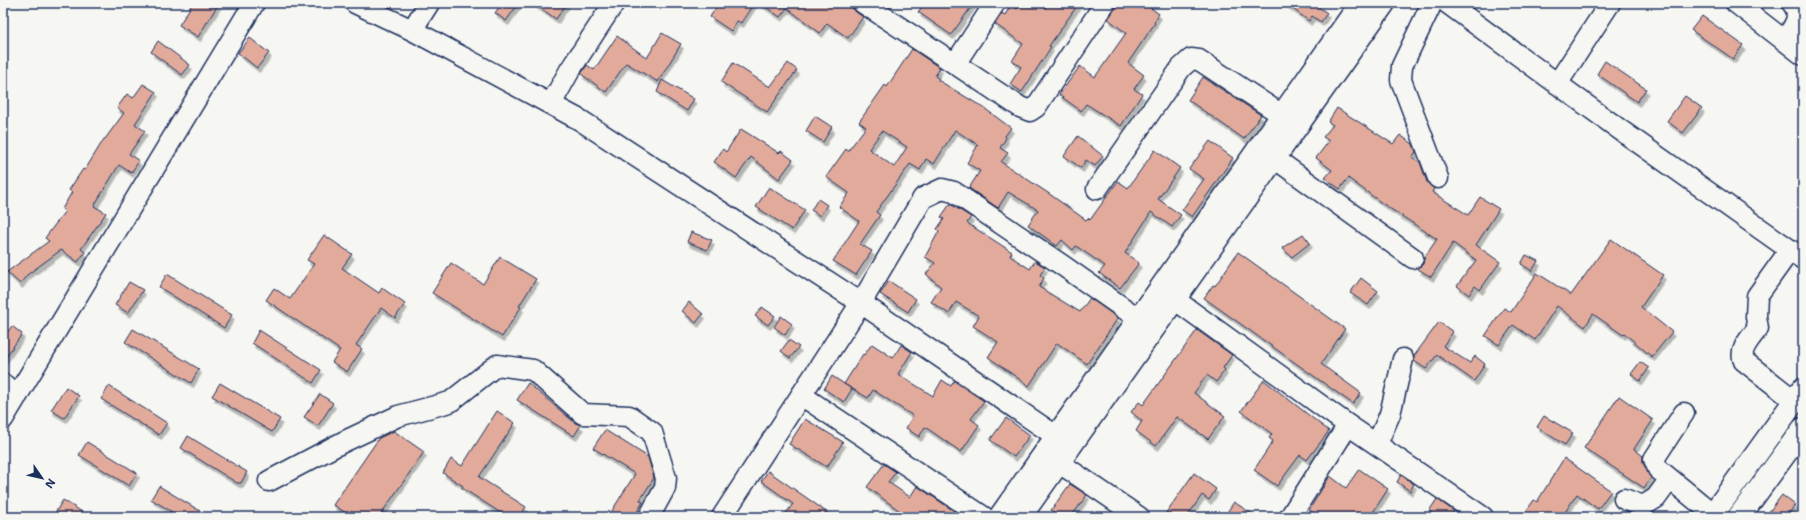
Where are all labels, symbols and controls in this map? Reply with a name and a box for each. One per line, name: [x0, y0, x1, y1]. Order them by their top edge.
north arrow: [22, 458, 62, 498]
text: N: [41, 476, 59, 491]

